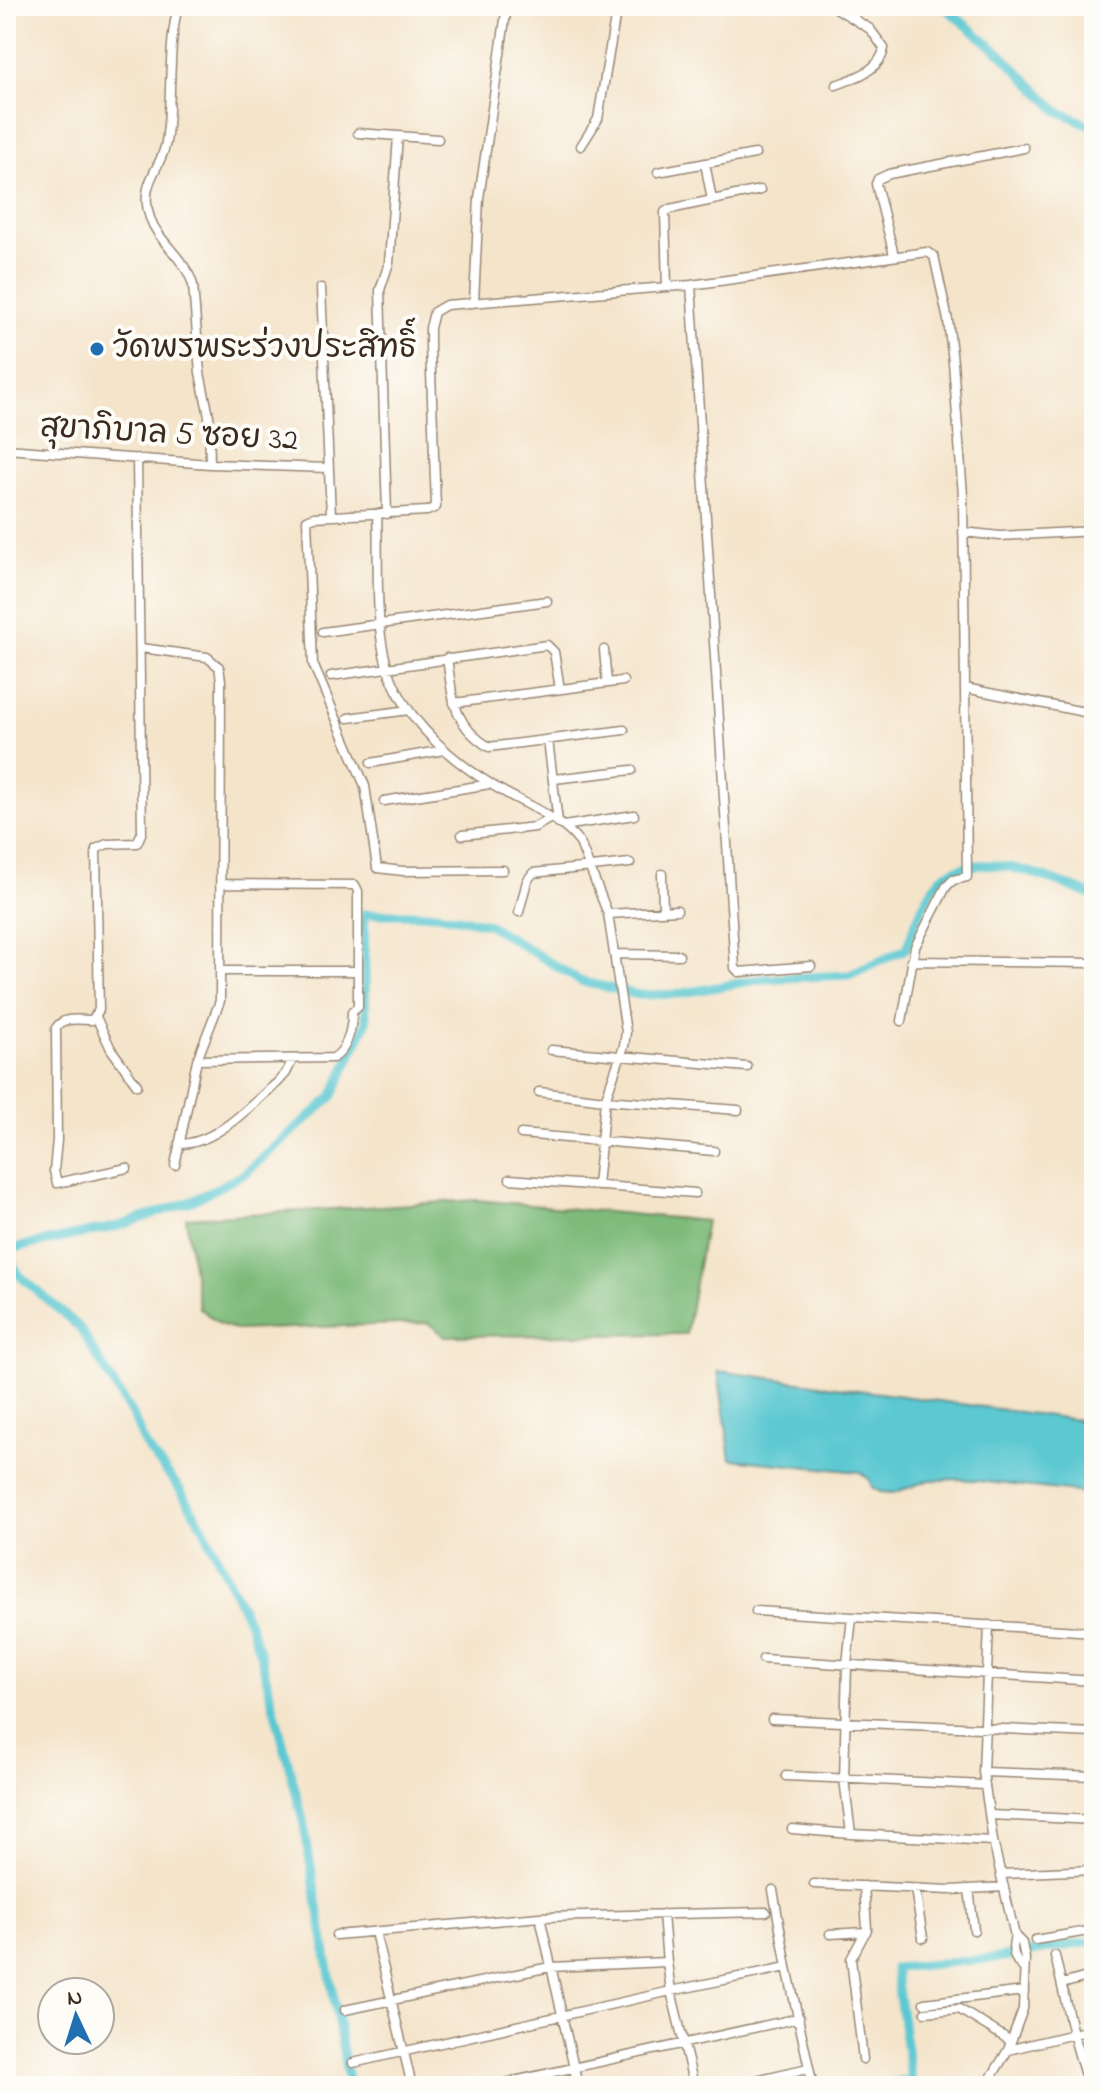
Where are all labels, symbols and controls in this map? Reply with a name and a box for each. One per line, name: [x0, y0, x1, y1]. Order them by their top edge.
place label: วัดพรพระร่วงประสิทธิ์: [113, 317, 417, 373]
marker: วัดพรพระร่วงประสิทธิ์: [88, 340, 106, 358]
street label: สุขาภิบาล 5 ซอย 32: [39, 405, 299, 465]
north arrow: [36, 1976, 116, 2056]
text: N: [66, 1983, 83, 2016]

